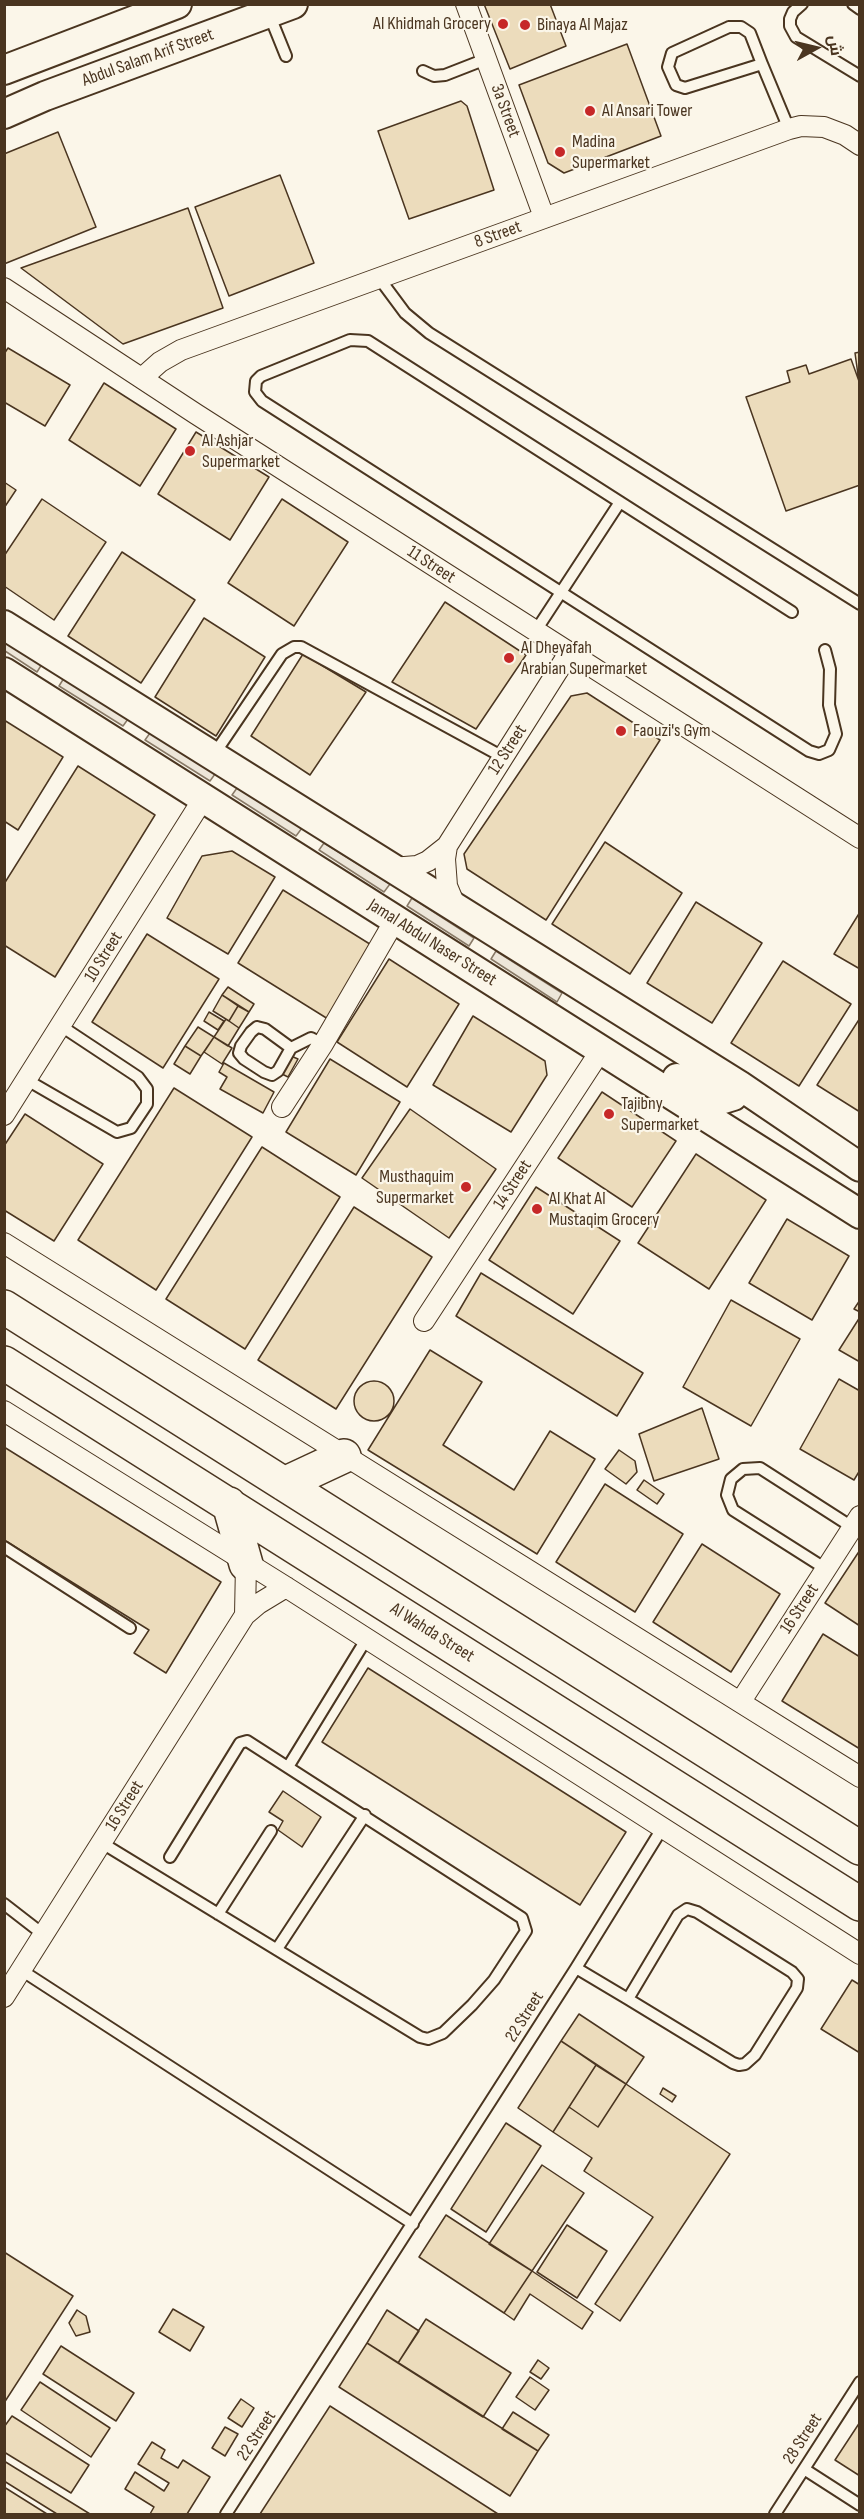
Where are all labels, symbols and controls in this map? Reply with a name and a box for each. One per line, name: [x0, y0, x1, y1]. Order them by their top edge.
place label: Al Khidmah Grocery: [373, 13, 491, 35]
place label: Binaya Al Majaz: [537, 14, 628, 36]
marker: Al Khidmah Grocery: [496, 17, 510, 31]
marker: Binaya Al Majaz: [518, 18, 532, 32]
north arrow: [786, 18, 846, 78]
street label: Abdul Salam Arif Street: [79, 24, 217, 92]
text: ش: [823, 34, 845, 57]
street label: 3a Street: [485, 81, 525, 141]
place label: Al Ansari Tower: [602, 100, 693, 122]
marker: Al Ansari Tower: [583, 104, 597, 118]
place label: Madina Supermarket: [572, 131, 650, 174]
marker: Madina Supermarket: [553, 145, 567, 159]
street label: 8 Street: [471, 217, 525, 253]
place label: Al Ashjar Supermarket: [202, 430, 280, 472]
marker: Al Ashjar Supermarket: [183, 444, 197, 458]
street label: 11 Street: [403, 541, 459, 589]
place label: Al Dheyafah Arabian Supermarket: [521, 637, 647, 680]
marker: Al Dheyafah Arabian Supermarket: [502, 651, 516, 665]
place label: Faouzi's Gym: [633, 720, 711, 742]
street label: 12 Street: [484, 721, 532, 779]
marker: Faouzi's Gym: [614, 724, 628, 738]
street label: Jamal Abdul Naser Street: [364, 895, 500, 991]
street label: 10 Street: [80, 928, 128, 986]
place label: Tajibny Supermarket: [621, 1093, 699, 1136]
marker: Tajibny Supermarket: [602, 1107, 616, 1121]
street label: 14 Street: [489, 1156, 537, 1214]
place label: Musthaquim Supermarket: [376, 1166, 454, 1208]
marker: Musthaquim Supermarket: [459, 1180, 473, 1194]
place label: Al Khat Al Mustaqim Grocery: [549, 1188, 659, 1230]
marker: Al Khat Al Mustaqim Grocery: [530, 1202, 544, 1216]
street label: 16 Street: [776, 1580, 824, 1638]
street label: Al Wahda Street: [386, 1599, 478, 1667]
street label: 16 Street: [101, 1777, 149, 1835]
street label: 22 Street: [501, 1988, 549, 2046]
street label: 22 Street: [233, 2407, 281, 2465]
street label: 28 Street: [779, 2410, 827, 2468]

